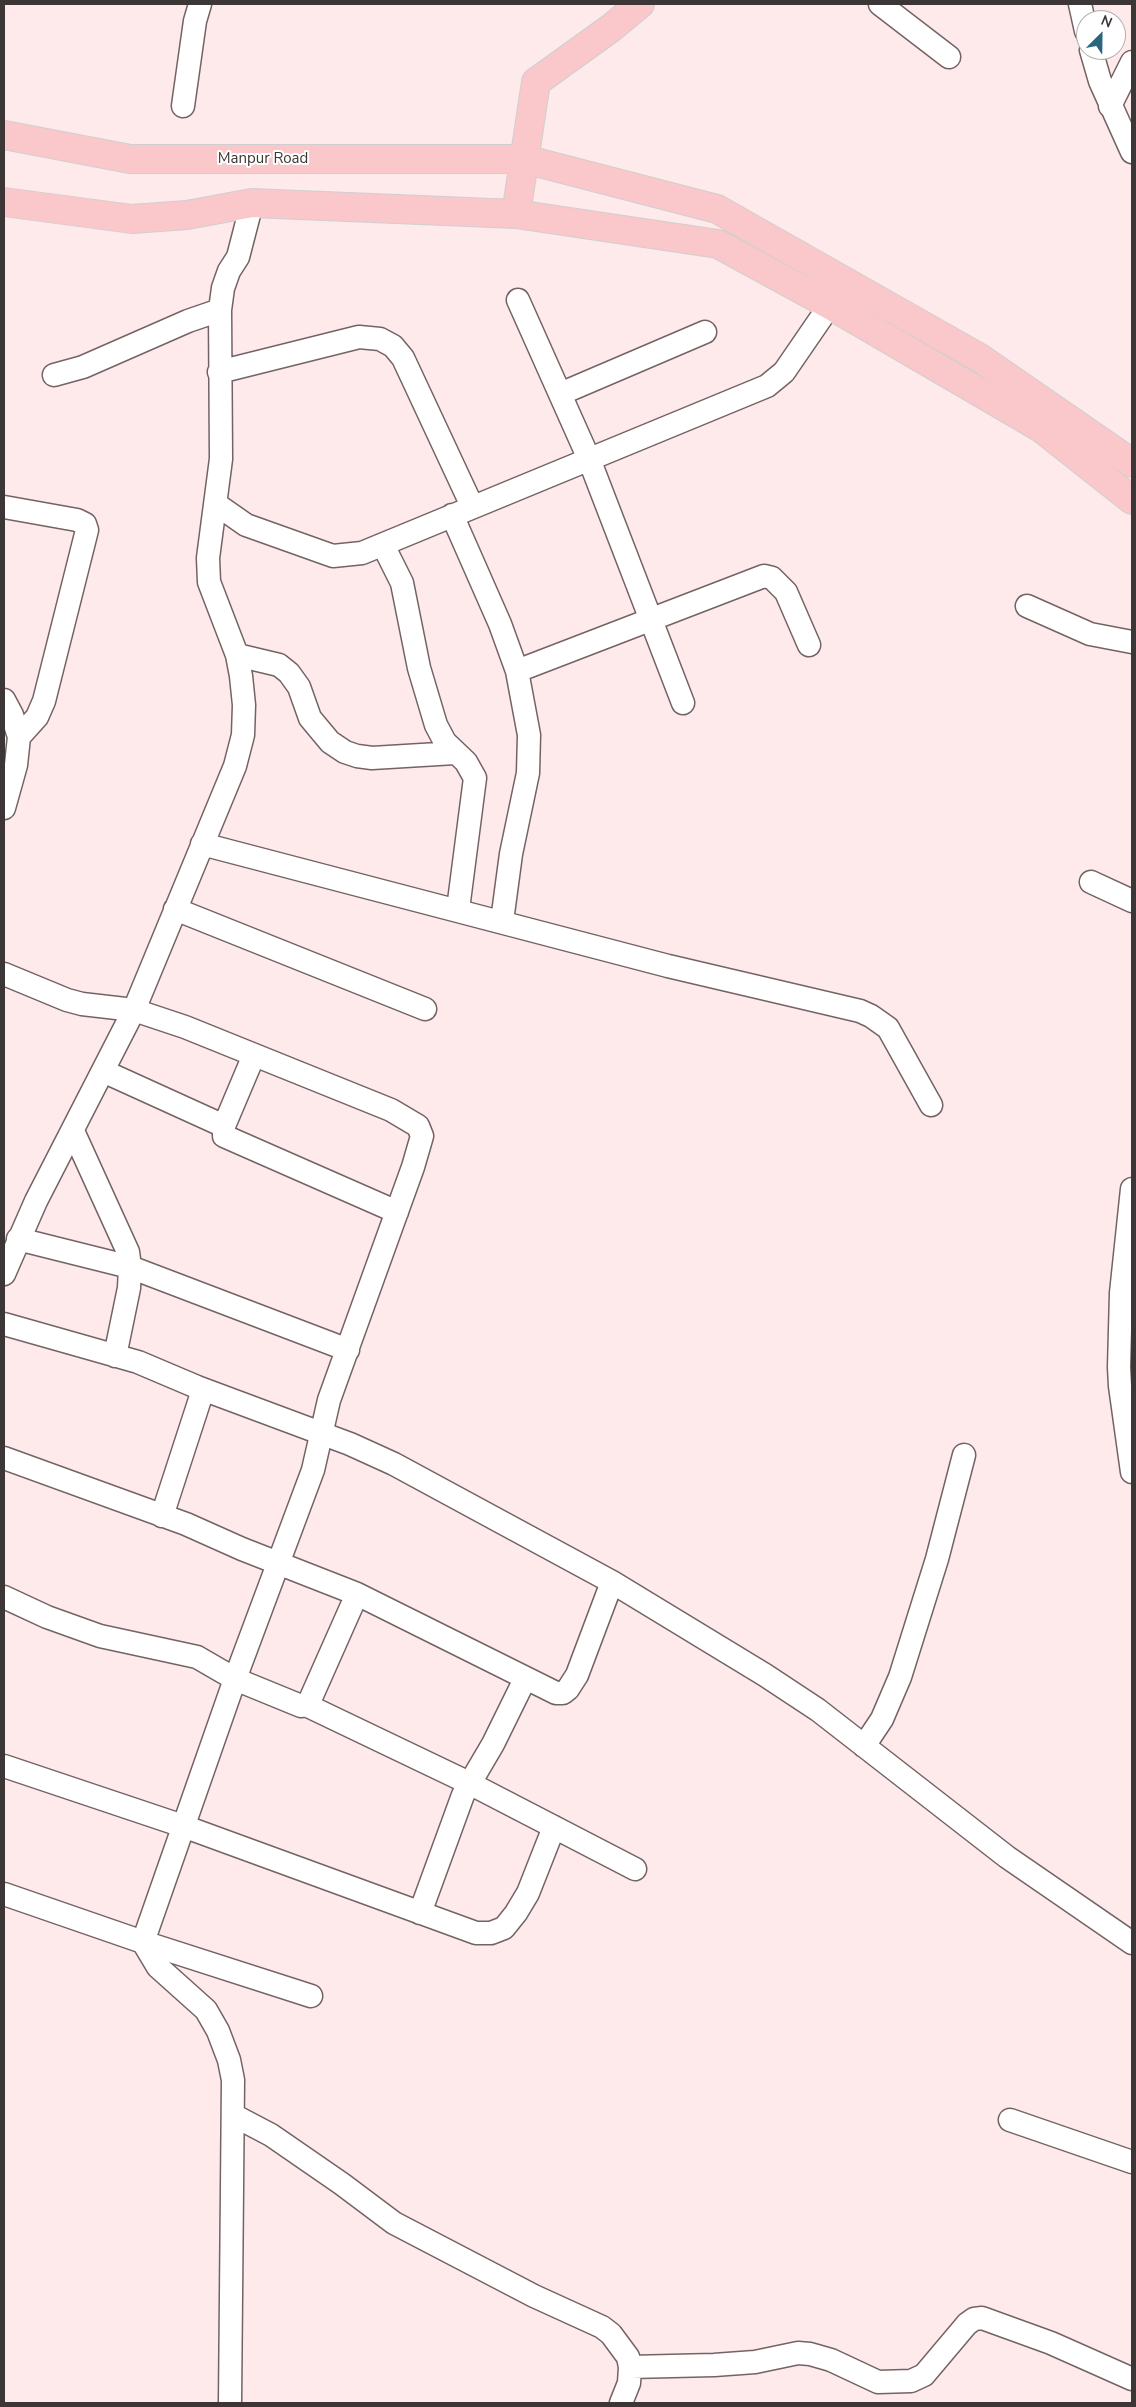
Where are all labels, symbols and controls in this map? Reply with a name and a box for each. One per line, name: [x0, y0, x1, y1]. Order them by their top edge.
north arrow: [1076, 10, 1126, 60]
text: N: [1098, 11, 1115, 32]
street label: Manpur Road: [218, 150, 308, 168]

